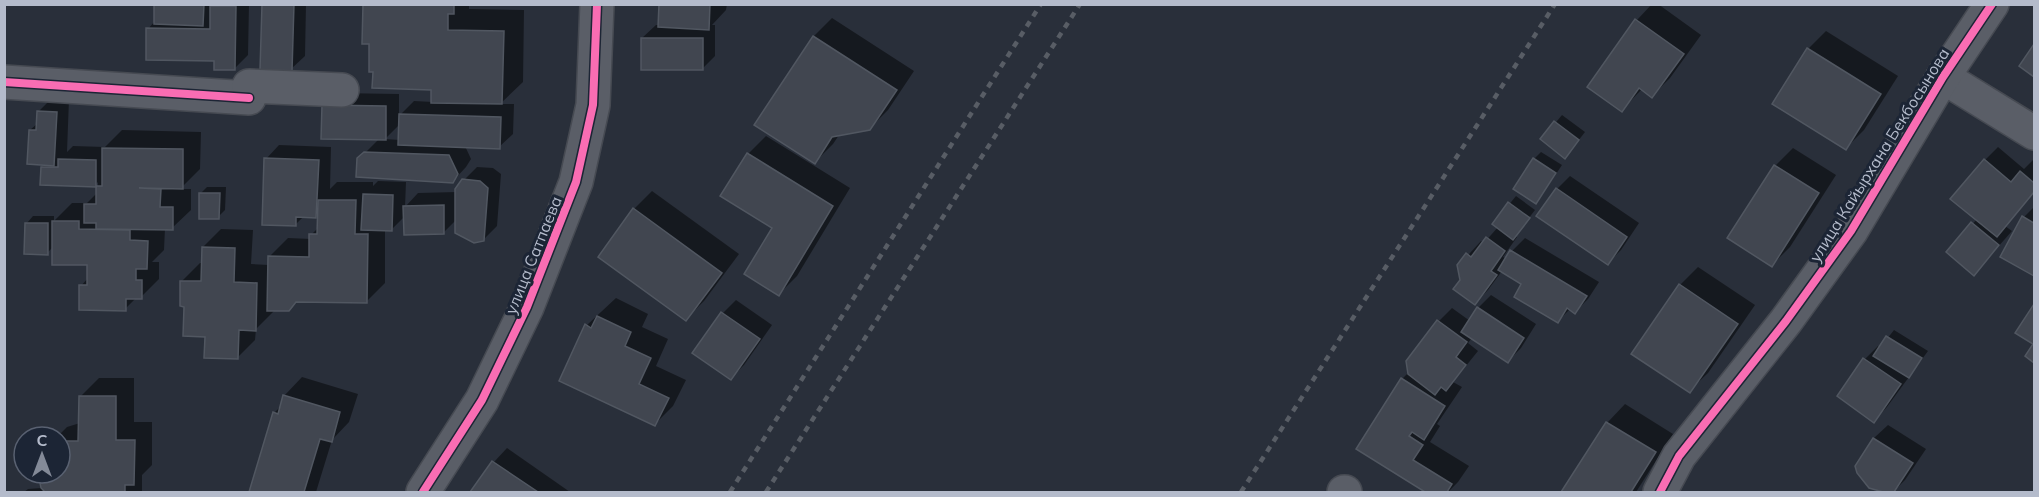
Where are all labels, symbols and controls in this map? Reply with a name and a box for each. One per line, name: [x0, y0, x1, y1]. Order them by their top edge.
street label: улица Кайырхана Бекбосынова: [1805, 44, 1953, 266]
street label: улица Сатпаева: [500, 193, 566, 317]
north arrow: [12, 425, 72, 485]
text: С: [37, 430, 48, 450]

